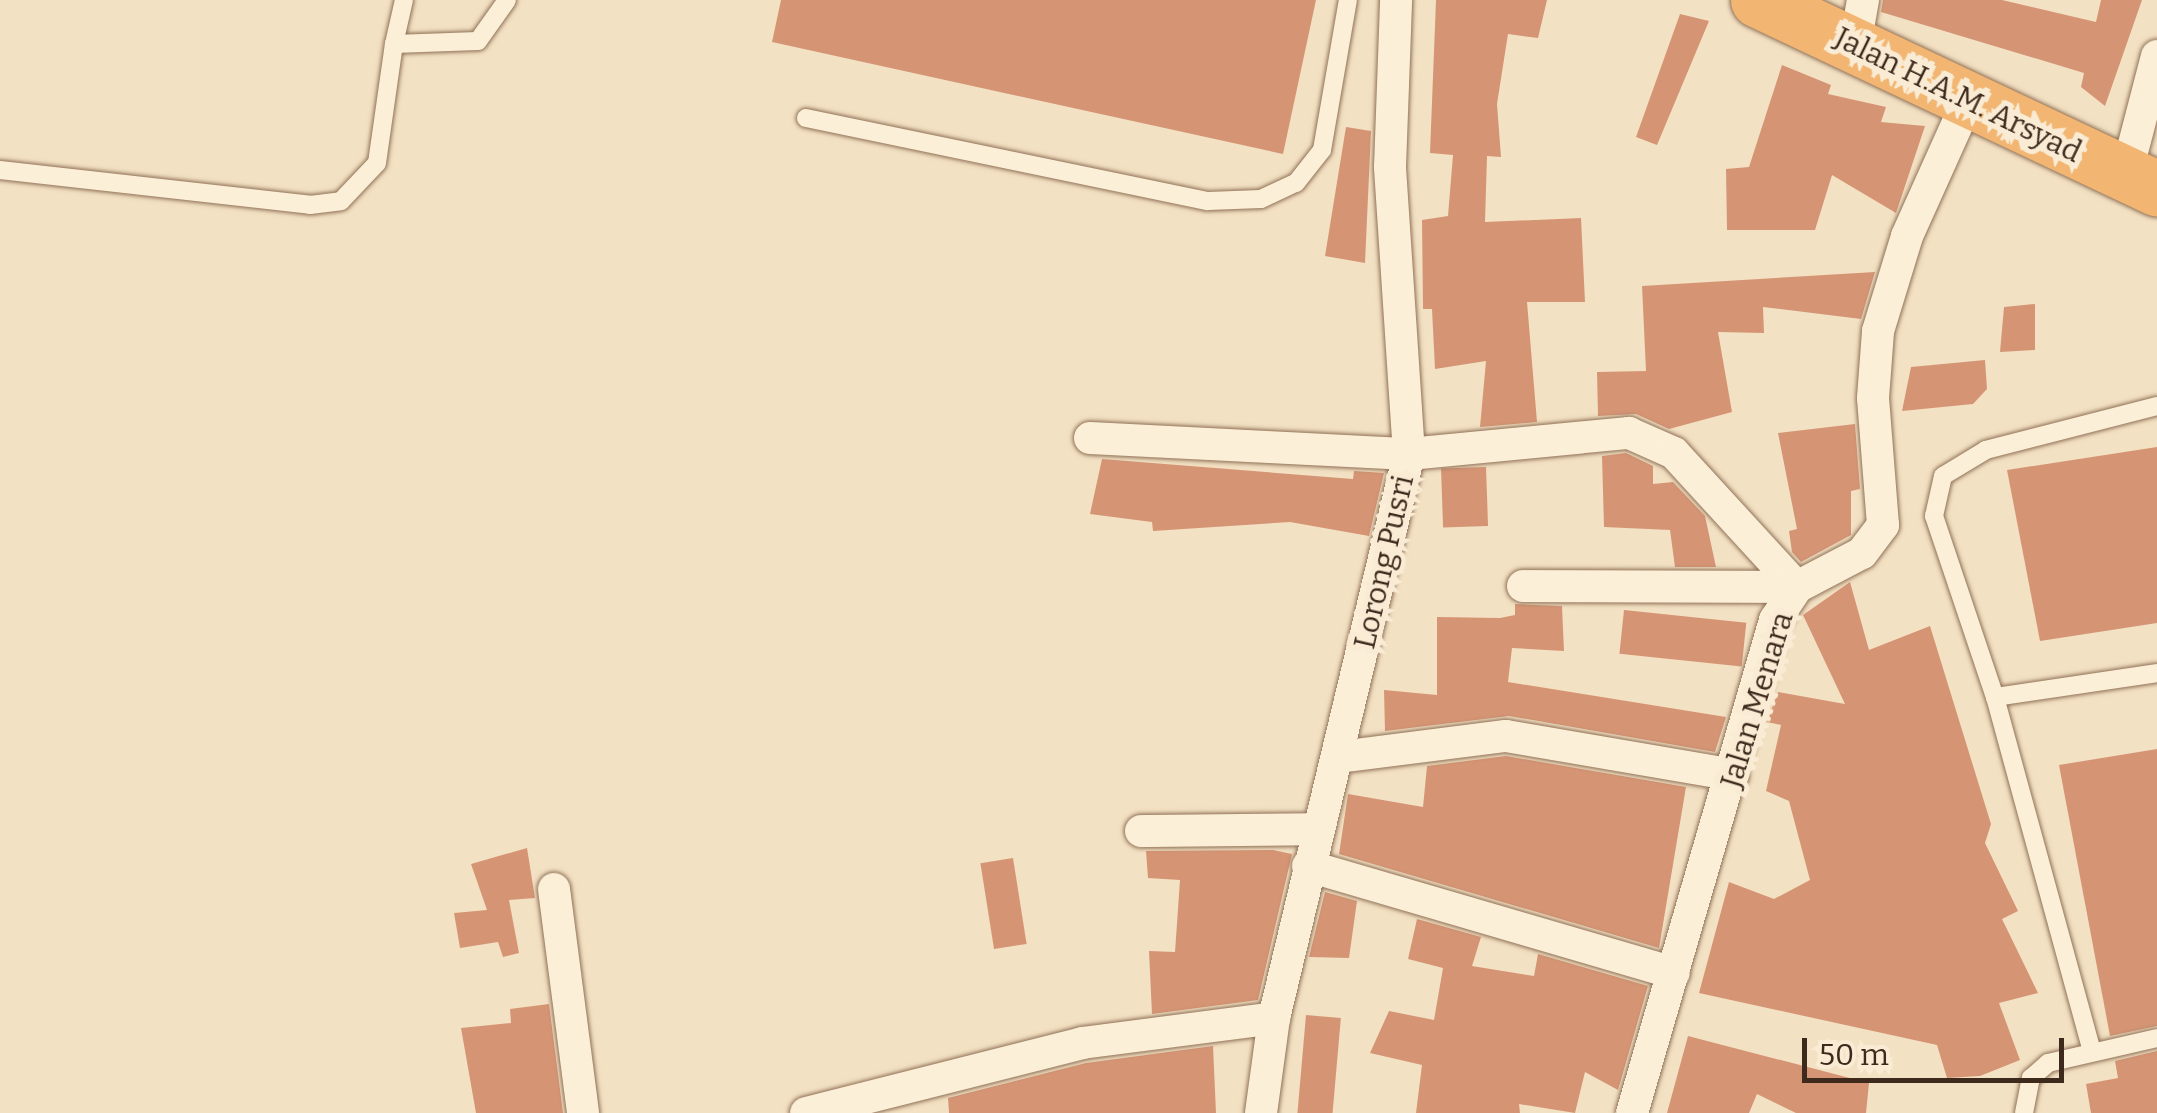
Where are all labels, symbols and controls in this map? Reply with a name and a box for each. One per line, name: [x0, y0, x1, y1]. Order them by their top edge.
street label: Jalan H.A.M. Arsyad: [1829, 20, 2087, 170]
street label: Lorong Pusri: [1347, 472, 1421, 652]
street label: Jalan Menara: [1713, 608, 1801, 792]
scale bar: [1807, 1018, 2070, 1080]
text: 50 m: [1819, 1037, 1889, 1073]

